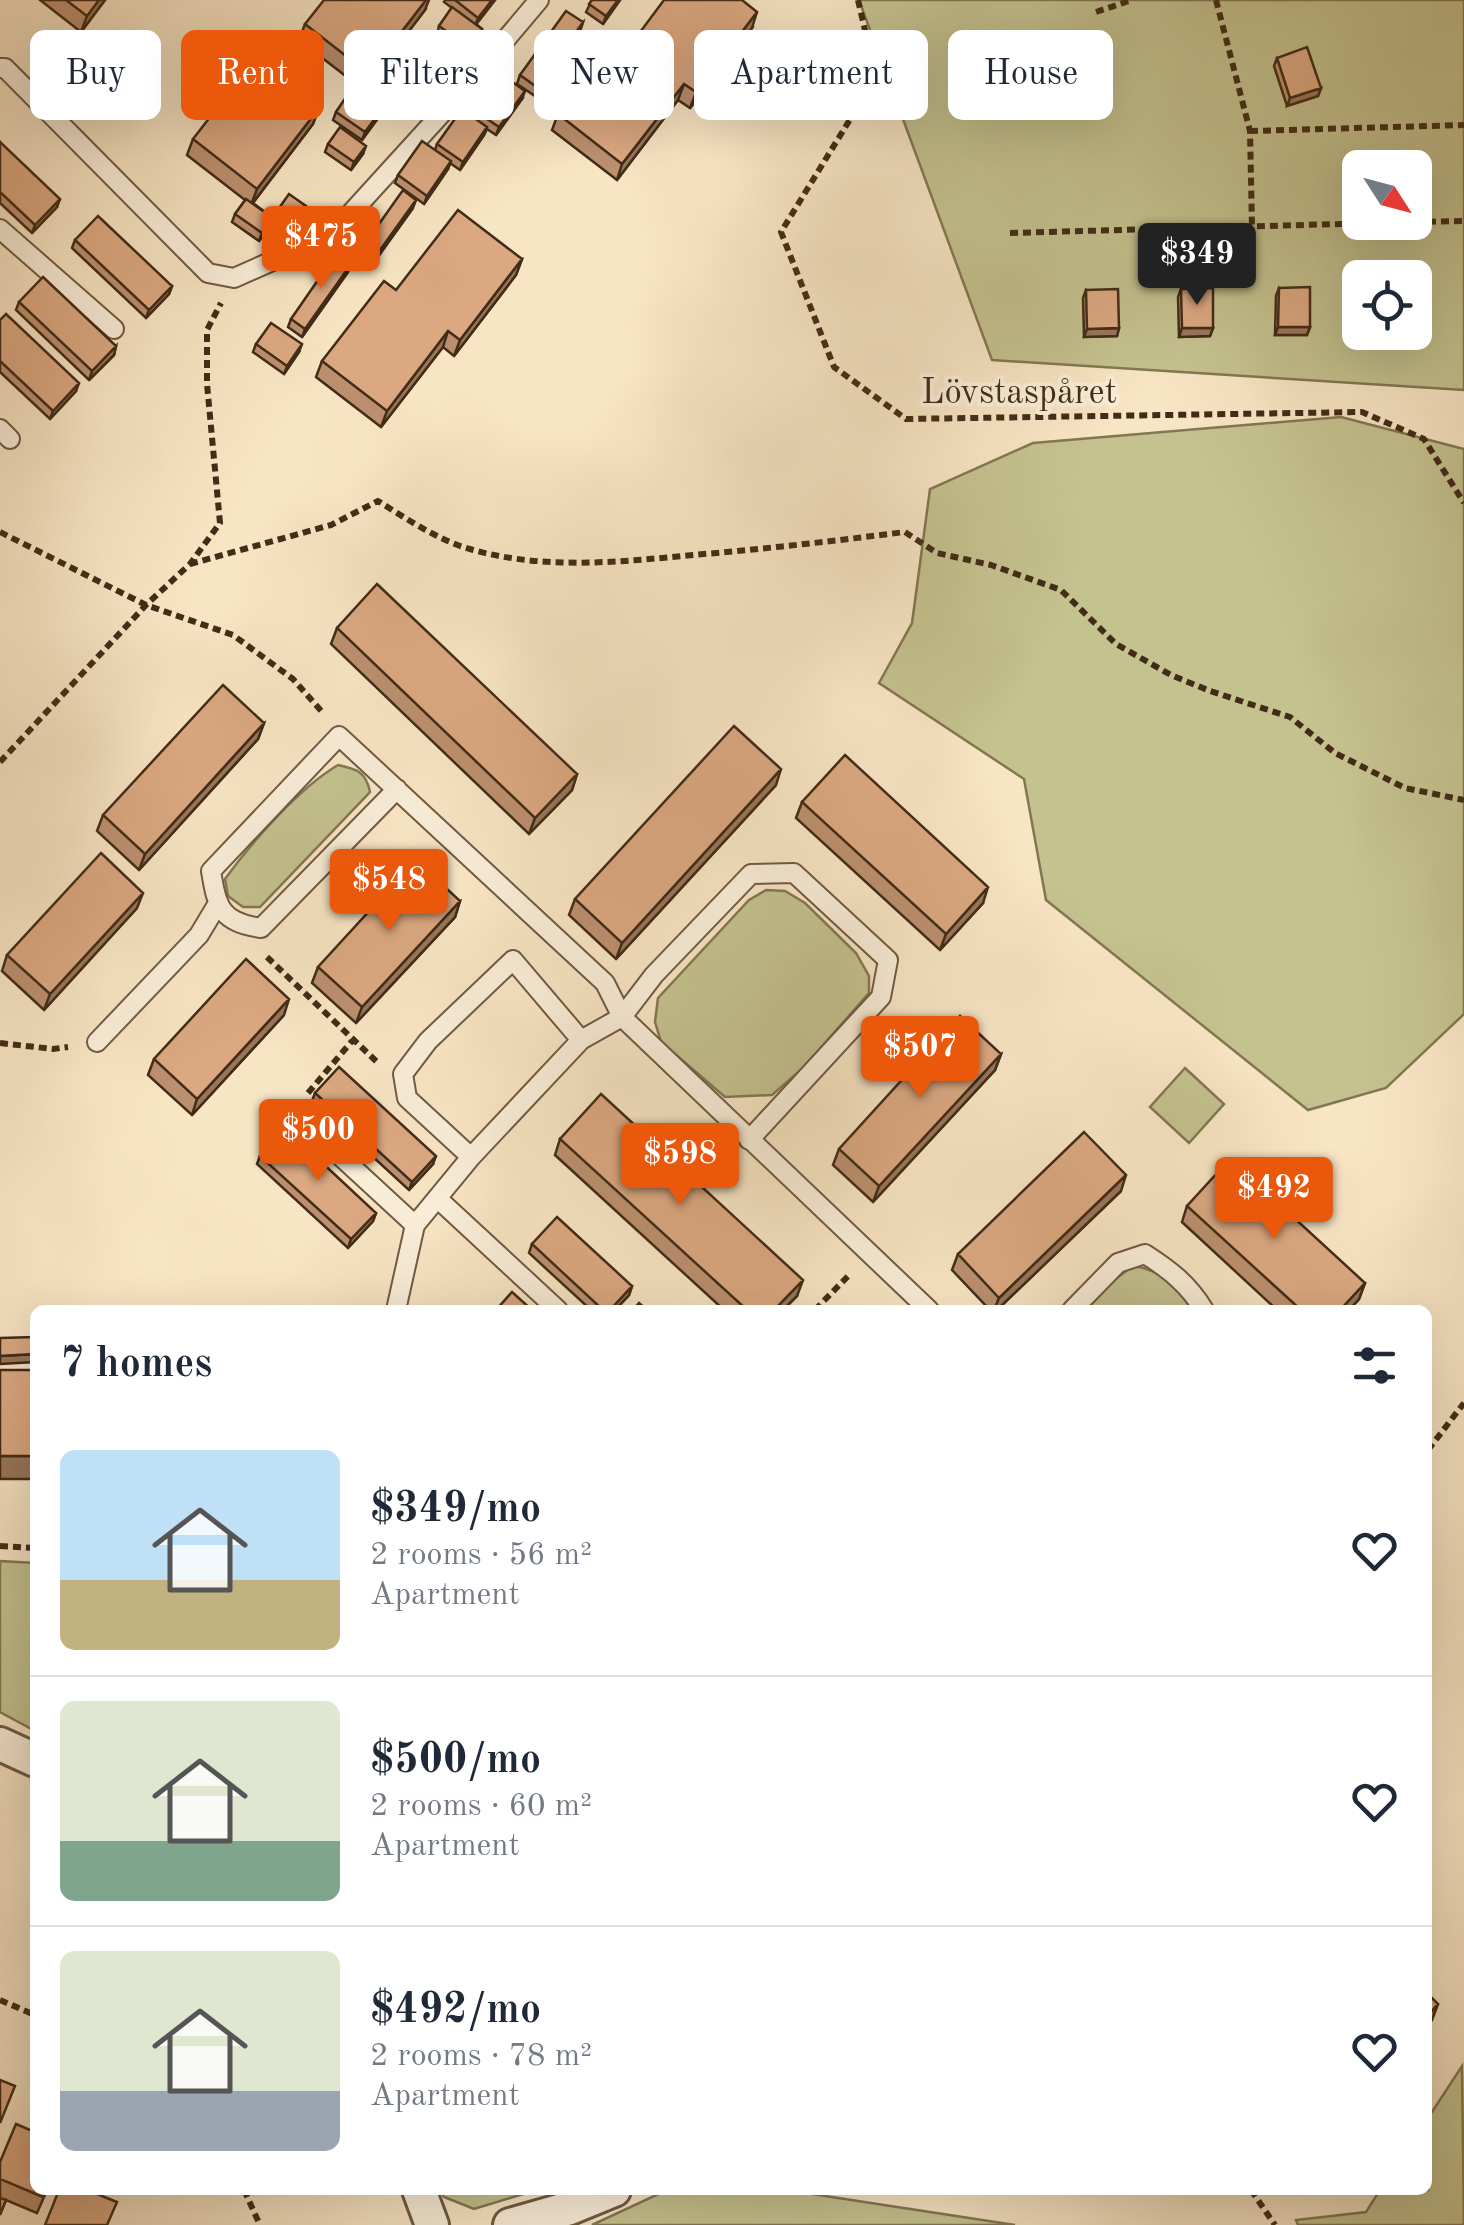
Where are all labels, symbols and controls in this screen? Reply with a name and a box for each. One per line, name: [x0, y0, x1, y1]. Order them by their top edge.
chip: Buy: [30, 30, 161, 120]
chip: Rent: [181, 30, 324, 120]
chip: Filters: [344, 30, 514, 120]
chip: New: [534, 30, 674, 120]
chip: Apartment: [694, 30, 928, 120]
chip: House: [948, 30, 1113, 120]
north arrow: [1342, 150, 1432, 240]
map controls: [1342, 150, 1432, 350]
pin: $475: [262, 206, 380, 291]
text: $475: [284, 222, 358, 254]
pin: $349: [1138, 223, 1256, 308]
text: $349: [1160, 239, 1234, 271]
button: locate: [1342, 260, 1432, 350]
street label: Lövstaspåret: [921, 376, 1117, 411]
pin: $548: [330, 849, 448, 934]
text: $548: [352, 865, 426, 897]
pin: $507: [861, 1016, 979, 1101]
text: $507: [883, 1032, 957, 1064]
pin: $500: [259, 1099, 377, 1184]
text: $500: [281, 1115, 355, 1147]
pin: $598: [621, 1123, 739, 1208]
text: $598: [643, 1139, 717, 1171]
pin: $492: [1215, 1157, 1333, 1242]
text: $492: [1237, 1173, 1311, 1205]
icon: filters: [1347, 1338, 1402, 1393]
text: 7 homes: [60, 1344, 212, 1386]
text: $349/mo: [370, 1489, 541, 1531]
icon: home: [140, 1490, 260, 1610]
icon: heart: [1347, 1523, 1402, 1578]
text: 2 rooms · 56 m²: [370, 1540, 592, 1572]
text: Apartment: [370, 1580, 520, 1612]
text: $500/mo: [370, 1740, 541, 1782]
icon: home: [140, 1741, 260, 1861]
icon: heart: [1347, 1774, 1402, 1829]
text: 2 rooms · 60 m²: [370, 1791, 592, 1823]
text: Apartment: [370, 1831, 520, 1863]
text: $492/mo: [370, 1990, 541, 2032]
icon: home: [140, 1991, 260, 2111]
icon: heart: [1347, 2024, 1402, 2079]
text: 2 rooms · 78 m²: [370, 2041, 592, 2073]
text: Apartment: [370, 2081, 520, 2113]

